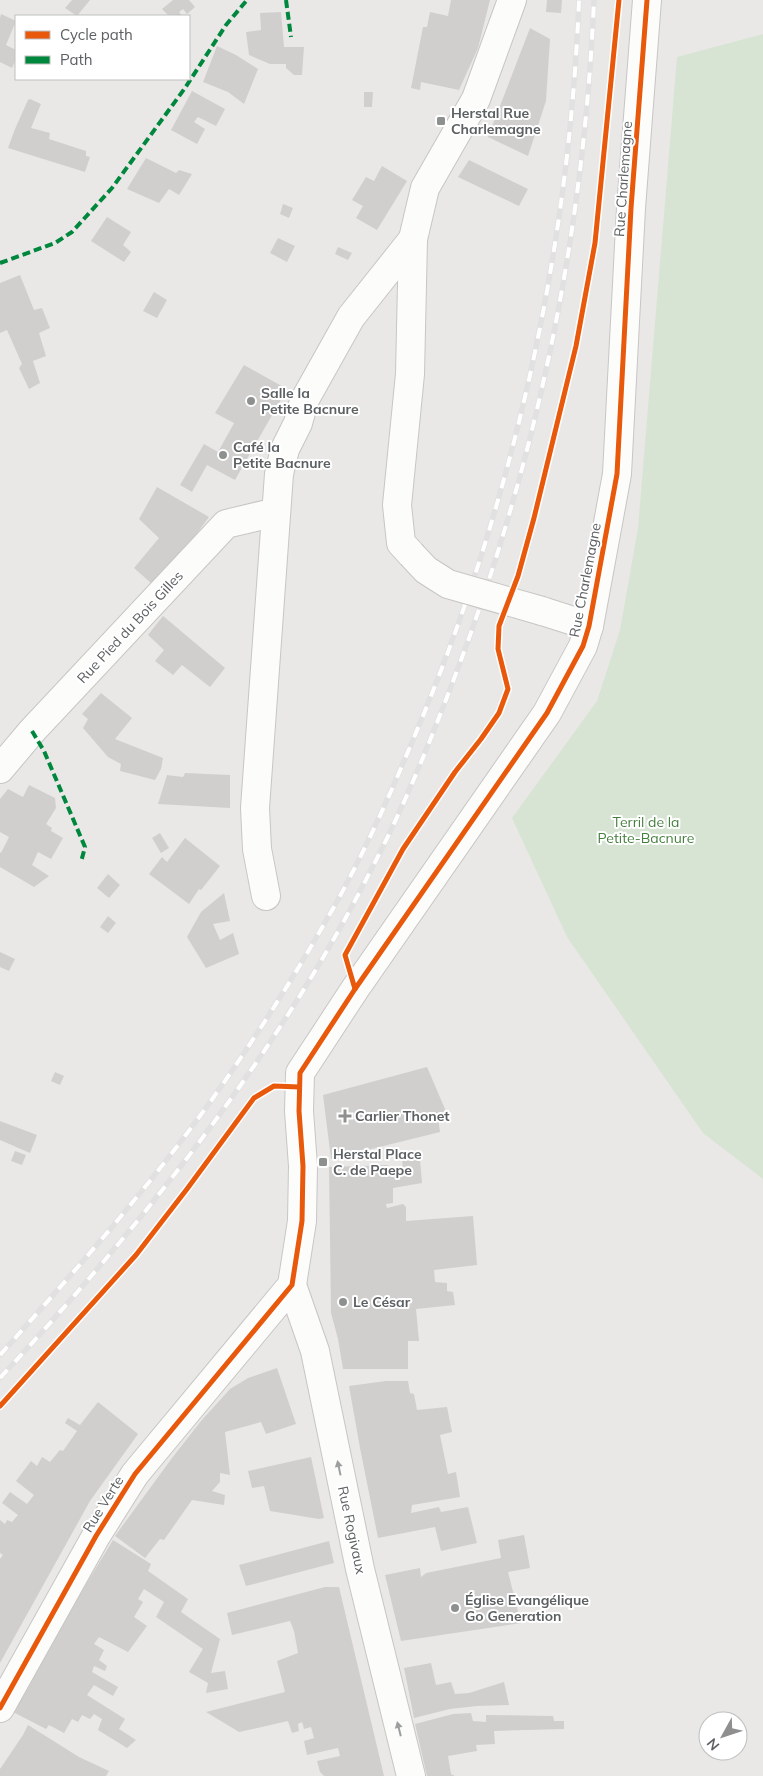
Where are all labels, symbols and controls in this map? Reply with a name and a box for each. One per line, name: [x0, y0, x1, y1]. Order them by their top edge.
legend: [15, 15, 190, 80]
text: Cycle path: [60, 25, 133, 44]
text: Path: [60, 50, 92, 69]
place label: Herstal Rue Charlemagne: [451, 104, 541, 138]
marker: Herstal Rue Charlemagne: [435, 115, 447, 127]
street label: Rue Charlemagne: [610, 120, 636, 238]
place label: Salle la Petite Bacnure: [261, 384, 359, 418]
marker: Salle la Petite Bacnure: [245, 395, 257, 407]
place label: Café la Petite Bacnure: [233, 438, 331, 472]
marker: Café la Petite Bacnure: [217, 449, 229, 461]
street label: Rue Charlemagne: [565, 521, 605, 639]
street label: Rue Pied du Bois Gilles: [73, 567, 187, 687]
park label: Terril de la Petite-Bacnure: [598, 813, 694, 847]
place label: Carlier Thonet: [355, 1107, 450, 1125]
marker: Carlier Thonet: [339, 1110, 351, 1122]
place label: Herstal Place C. de Paepe: [333, 1145, 422, 1179]
marker: Herstal Place C. de Paepe: [317, 1156, 329, 1168]
place label: Le César: [353, 1293, 411, 1311]
marker: Le César: [337, 1296, 349, 1308]
one-way arrow: [335, 1460, 343, 1476]
street label: Rue Verte: [79, 1472, 127, 1536]
street label: Rue Rogivaux: [334, 1484, 370, 1576]
place label: Église Evangélique Go Generation: [465, 1591, 589, 1625]
marker: Église Evangélique Go Generation: [449, 1602, 461, 1614]
north arrow: [698, 1711, 748, 1761]
one-way arrow: [395, 1721, 403, 1736]
text: N: [703, 1735, 723, 1754]

